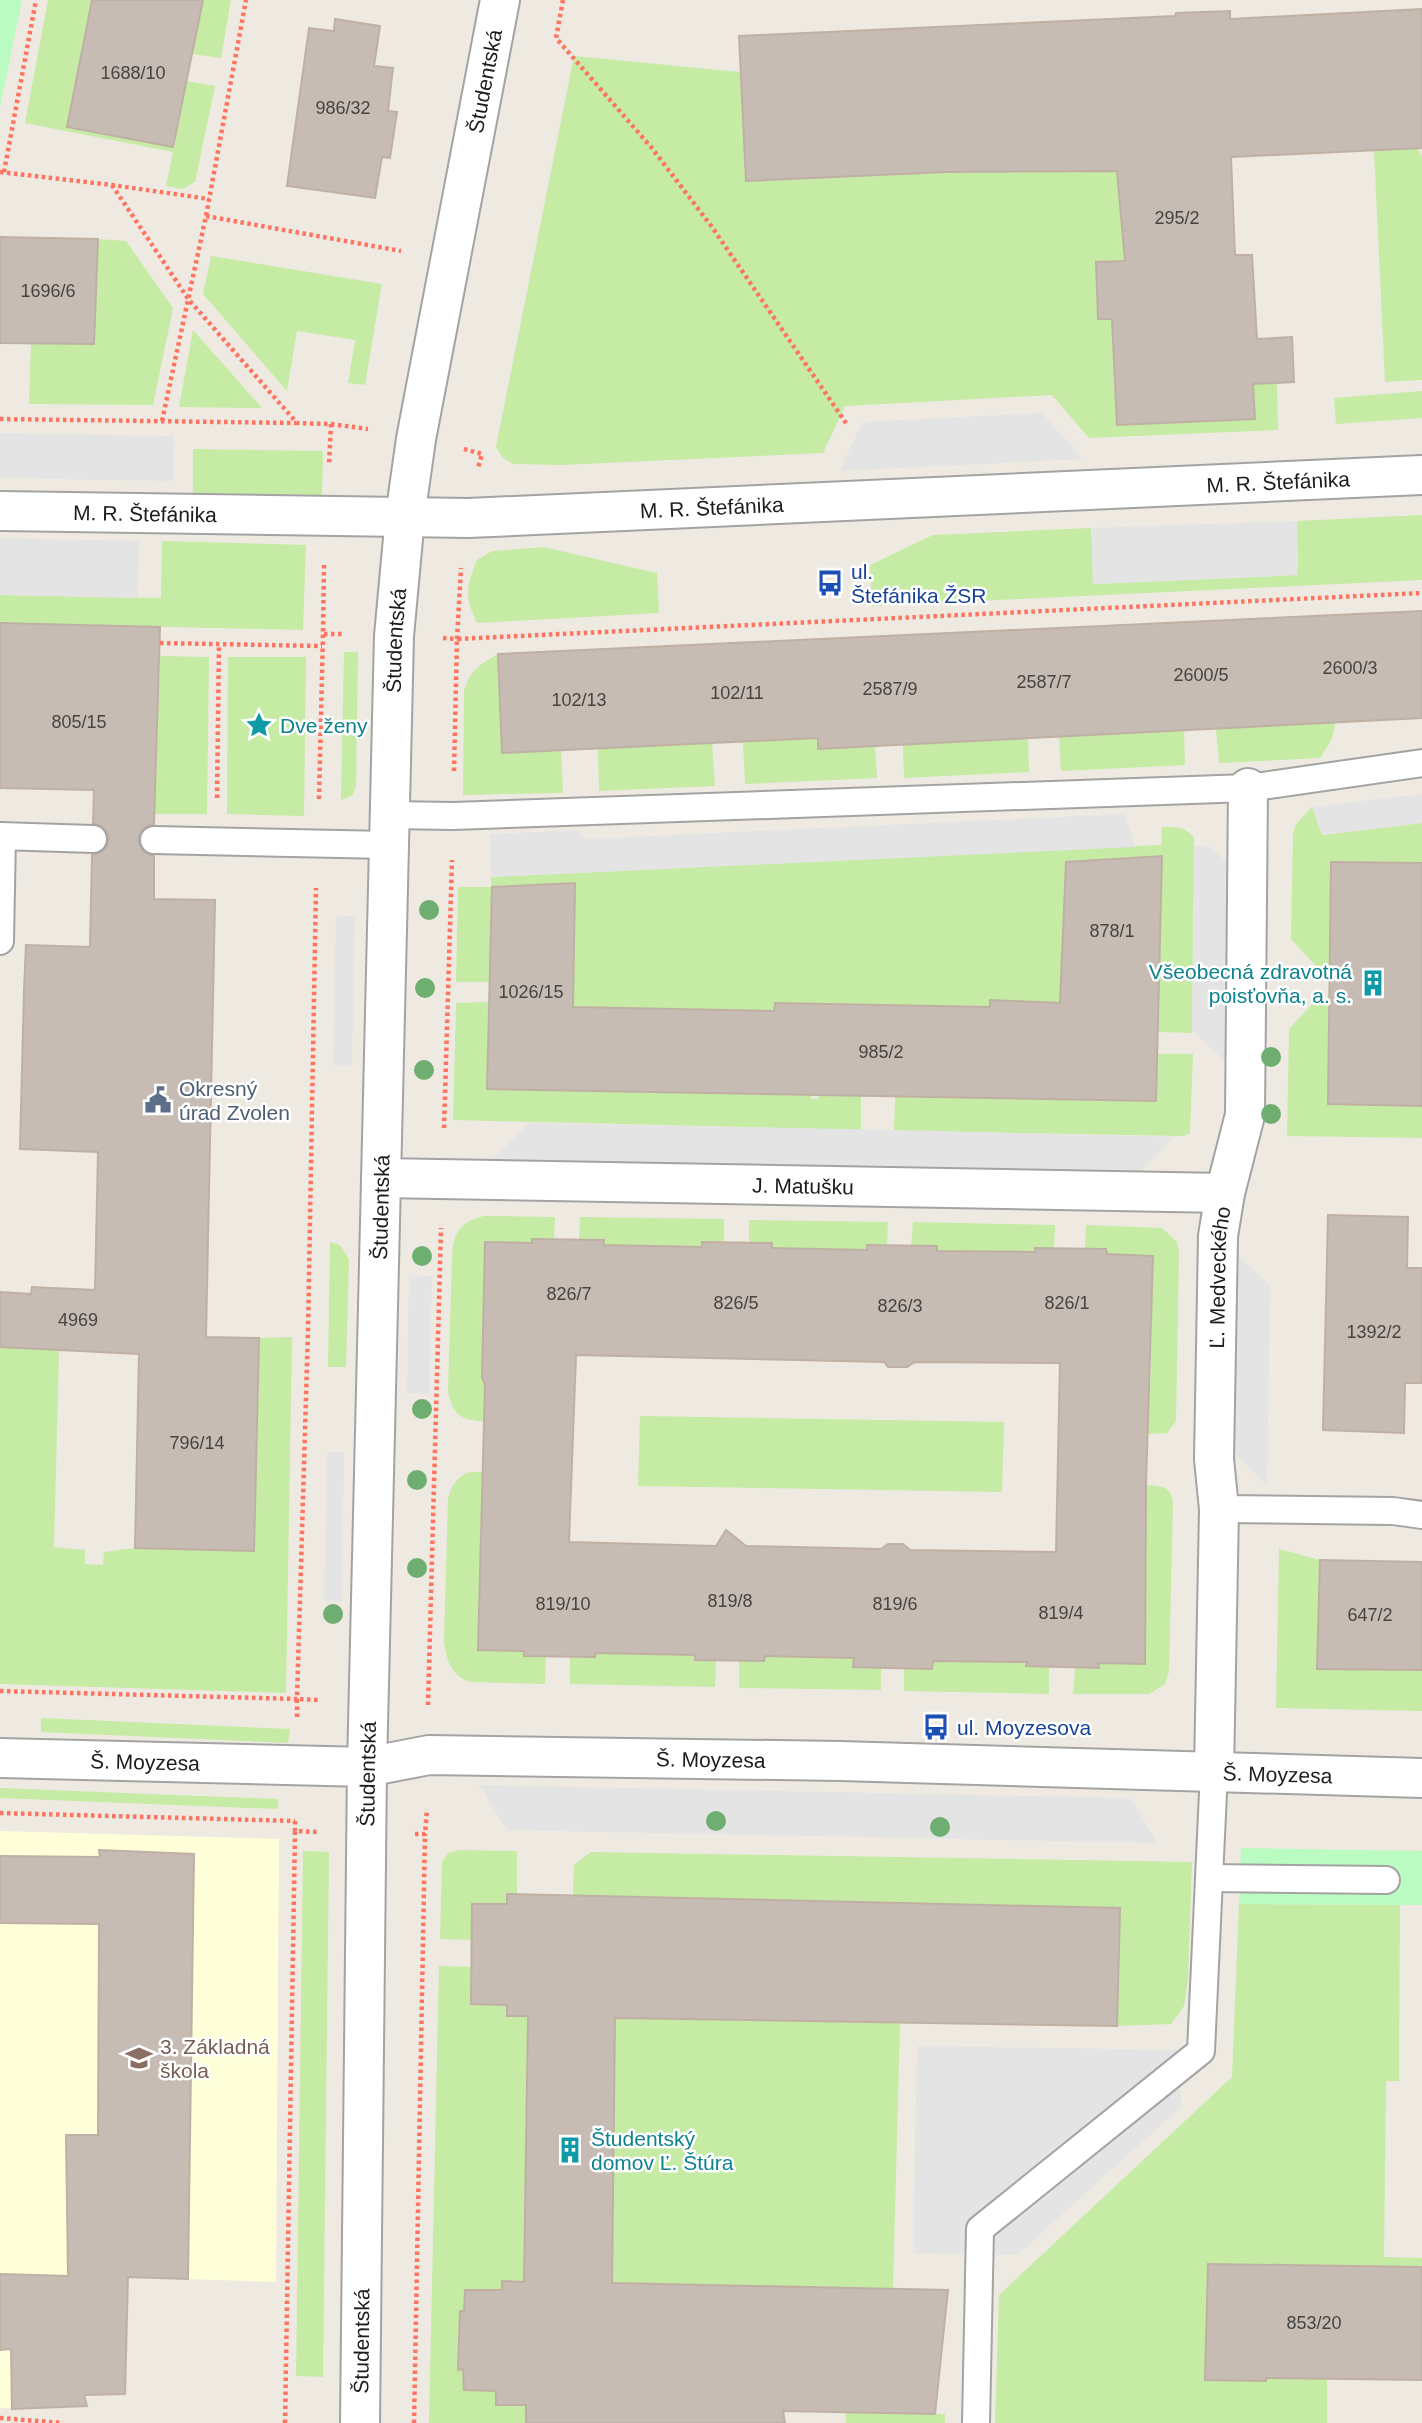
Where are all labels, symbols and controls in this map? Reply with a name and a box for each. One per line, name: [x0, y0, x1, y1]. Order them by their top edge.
street label: Študentská: [463, 27, 506, 135]
house number: 1688/10: [100, 63, 166, 83]
house number: 986/32: [315, 98, 371, 118]
house number: 295/2: [1154, 208, 1200, 228]
house number: 1696/6: [20, 281, 76, 301]
street label: M. R. Štefánika: [1206, 467, 1351, 496]
street label: M. R. Štefánika: [639, 492, 784, 522]
street label: M. R. Štefánika: [73, 501, 217, 526]
place label: ul. Štefánika ŽSR: [851, 560, 986, 607]
bus stop icon: ul. Štefánika ŽSR: [815, 568, 845, 598]
street label: Študentská: [381, 587, 410, 693]
house number: 2600/3: [1322, 658, 1378, 678]
house number: 2600/5: [1173, 665, 1229, 685]
house number: 2587/7: [1016, 672, 1072, 692]
house number: 2587/9: [862, 679, 918, 699]
house number: 102/11: [710, 683, 764, 703]
house number: 102/13: [551, 690, 607, 710]
place icon: Dve ženy: [244, 710, 274, 740]
house number: 805/15: [51, 712, 107, 732]
place label: Dve ženy: [280, 714, 368, 737]
house number: 878/1: [1089, 921, 1135, 941]
place label: Všeobecná zdravotná poisťovňa, a. s.: [1149, 960, 1352, 1007]
building icon: Všeobecná zdravotná poisťovňa, a. s.: [1358, 968, 1388, 998]
house number: 1026/15: [498, 982, 564, 1002]
house number: 985/2: [858, 1042, 904, 1062]
place label: Okresný úrad Zvolen: [179, 1077, 290, 1124]
public building icon: Okresný úrad Zvolen: [143, 1085, 173, 1115]
street label: Študentská: [368, 1154, 393, 1260]
street label: J. Matušku: [752, 1173, 854, 1198]
street label: Ľ. Medveckého: [1204, 1205, 1234, 1349]
house number: 826/7: [546, 1284, 592, 1304]
house number: 826/5: [713, 1293, 759, 1313]
house number: 826/1: [1044, 1293, 1090, 1313]
house number: 826/3: [877, 1296, 923, 1316]
house number: 4969: [58, 1310, 98, 1330]
house number: 1392/2: [1346, 1322, 1402, 1342]
house number: 796/14: [169, 1433, 225, 1453]
house number: 819/8: [707, 1591, 753, 1611]
house number: 819/10: [535, 1594, 591, 1614]
house number: 819/6: [872, 1594, 918, 1614]
house number: 819/4: [1038, 1603, 1084, 1623]
house number: 647/2: [1347, 1605, 1393, 1625]
bus stop icon: ul. Moyzesova: [921, 1712, 951, 1742]
place label: ul. Moyzesova: [957, 1716, 1092, 1739]
street label: Študentská: [355, 1721, 380, 1827]
street label: Š. Moyzesa: [656, 1747, 766, 1771]
street label: Š. Moyzesa: [90, 1749, 200, 1774]
street label: Š. Moyzesa: [1222, 1761, 1333, 1787]
place label: 3. Základná škola: [160, 2035, 270, 2082]
school or university icon: 3. Základná škola: [124, 2043, 154, 2073]
place label: Študentský domov Ľ. Štúra: [591, 2127, 734, 2174]
building icon: Študentský domov Ľ. Štúra: [555, 2135, 585, 2165]
street label: Študentská: [349, 2288, 373, 2394]
house number: 853/20: [1286, 2313, 1342, 2333]

